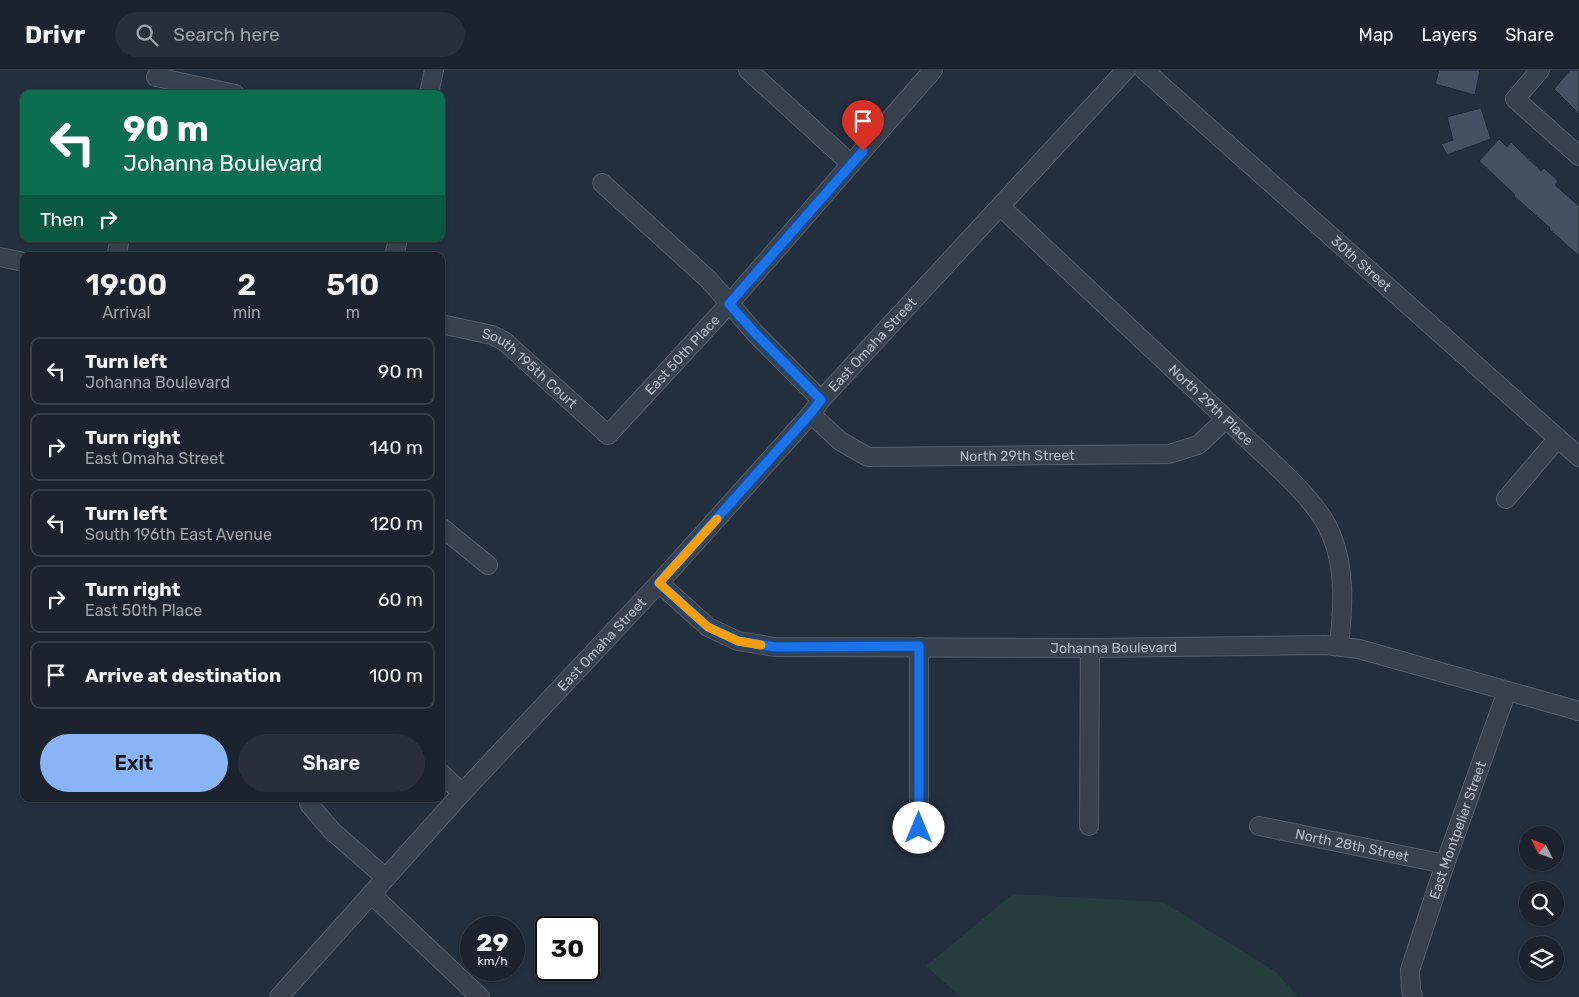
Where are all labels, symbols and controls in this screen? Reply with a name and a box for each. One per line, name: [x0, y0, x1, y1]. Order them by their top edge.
search box: [115, 12, 465, 57]
text: Drivr: [25, 21, 85, 49]
icon: search: [133, 21, 161, 49]
text: Search here: [173, 23, 280, 46]
text: Map: [1359, 24, 1394, 46]
text: Layers: [1422, 24, 1477, 46]
text: Share: [1505, 24, 1554, 46]
pin: [842, 100, 884, 151]
icon: arrive: [849, 107, 877, 135]
text: 90 m: [123, 108, 209, 150]
icon: left: [40, 110, 105, 175]
text: Johanna Boulevard: [123, 150, 322, 177]
icon: right: [94, 205, 122, 233]
text: Then: [40, 208, 84, 231]
street label: 30th Street: [1327, 232, 1395, 296]
text: 19:00: [86, 267, 167, 303]
text: 2: [237, 267, 256, 303]
text: 510: [326, 267, 379, 303]
street label: East Omaha Street: [825, 294, 921, 396]
text: Arrival: [102, 303, 150, 322]
text: min: [233, 303, 261, 322]
text: m: [346, 303, 360, 322]
street label: East 50th Place: [641, 312, 724, 399]
street label: South 195th Court: [480, 325, 581, 412]
text: Turn left: [85, 350, 167, 373]
icon: left: [42, 357, 70, 385]
text: 90 m: [378, 360, 423, 383]
street label: North 29th Place: [1165, 361, 1257, 449]
text: Johanna Boulevard: [85, 373, 230, 392]
text: Turn right: [85, 426, 180, 449]
icon: right: [42, 433, 70, 461]
text: 140 m: [369, 436, 423, 459]
street label: North 29th Street: [960, 447, 1075, 465]
text: East Omaha Street: [85, 449, 225, 468]
text: Turn left: [85, 502, 167, 525]
icon: left: [42, 509, 70, 537]
text: 120 m: [370, 512, 423, 535]
text: South 196th East Avenue: [85, 525, 272, 544]
text: Turn right: [85, 578, 180, 601]
icon: right: [42, 585, 70, 613]
text: 60 m: [378, 588, 423, 611]
street label: East Omaha Street: [554, 594, 650, 695]
text: East 50th Place: [85, 601, 202, 620]
street label: Johanna Boulevard: [1050, 639, 1177, 657]
icon: arrive: [42, 661, 70, 689]
text: Arrive at destination: [85, 664, 281, 687]
text: 100 m: [369, 664, 423, 687]
button: Exit: [40, 734, 228, 792]
button: Share: [238, 734, 425, 792]
street label: East Montpelier Street: [1426, 759, 1490, 901]
position arrow: [892, 801, 944, 853]
street label: North 28th Street: [1294, 826, 1411, 866]
north arrow: [1519, 826, 1564, 871]
map controls: [1519, 826, 1564, 981]
button: search: [1519, 881, 1564, 926]
speed limit sign: 30: [535, 916, 600, 981]
text: 29: [476, 928, 509, 957]
button: layers: [1519, 936, 1564, 981]
text: km/h: [478, 954, 507, 968]

